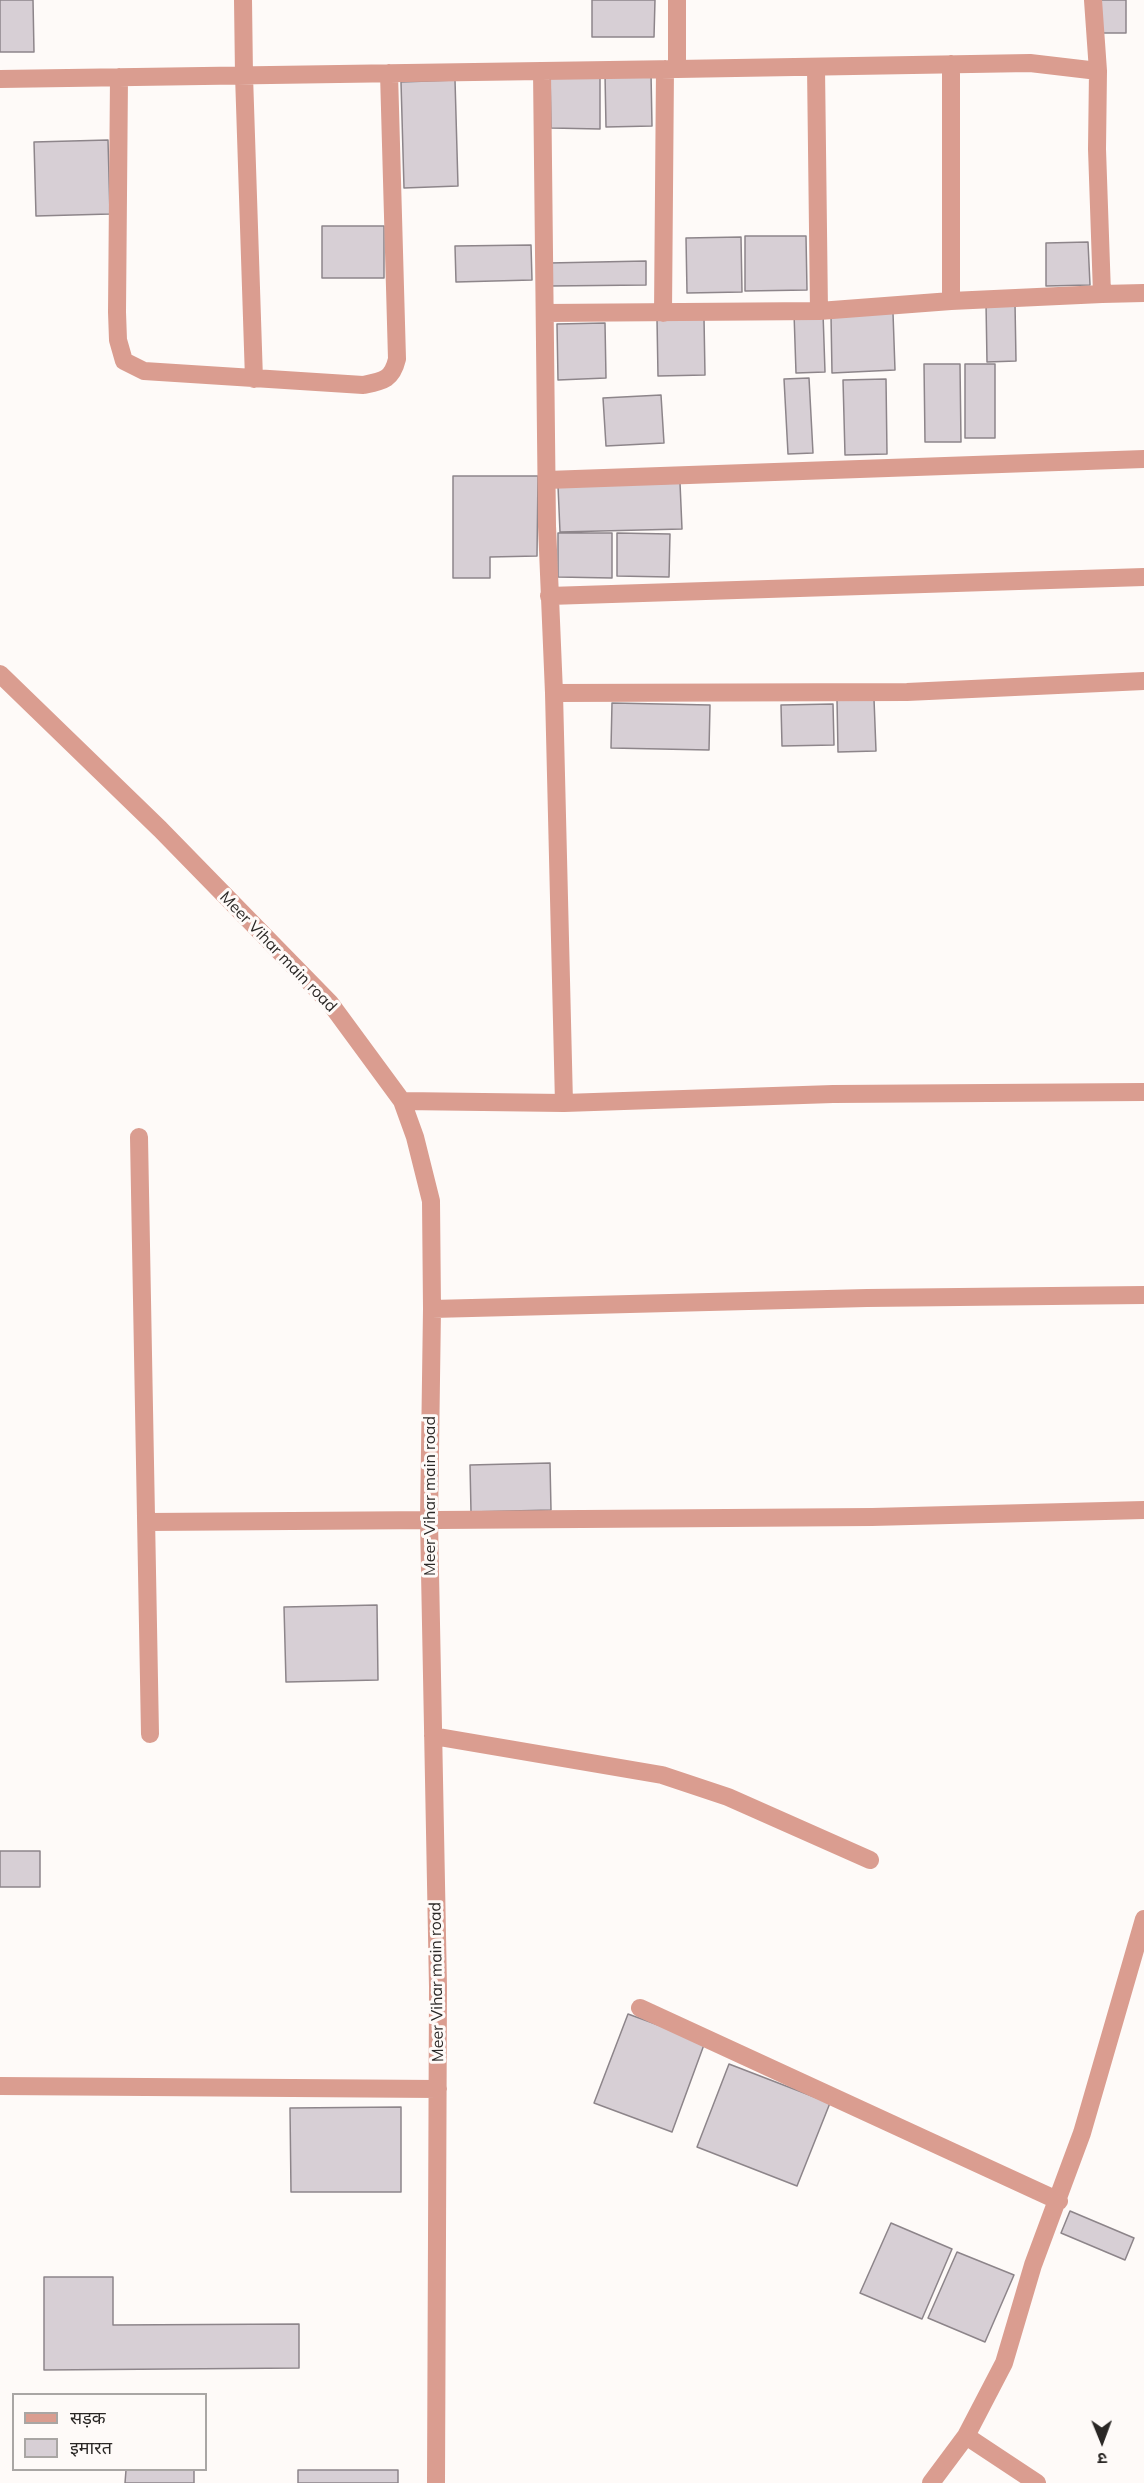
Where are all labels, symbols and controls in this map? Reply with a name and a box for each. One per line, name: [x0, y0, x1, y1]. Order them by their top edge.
street label: Meer Vihar main road: [215, 888, 341, 1016]
street label: Meer Vihar main road: [420, 1416, 440, 1576]
street label: Meer Vihar main road: [426, 1902, 448, 2062]
legend: [12, 2393, 207, 2471]
text: सड़क: [70, 2406, 106, 2429]
north arrow: [1072, 2411, 1132, 2471]
text: इमारत: [70, 2436, 112, 2459]
text: उ: [1097, 2449, 1107, 2469]

